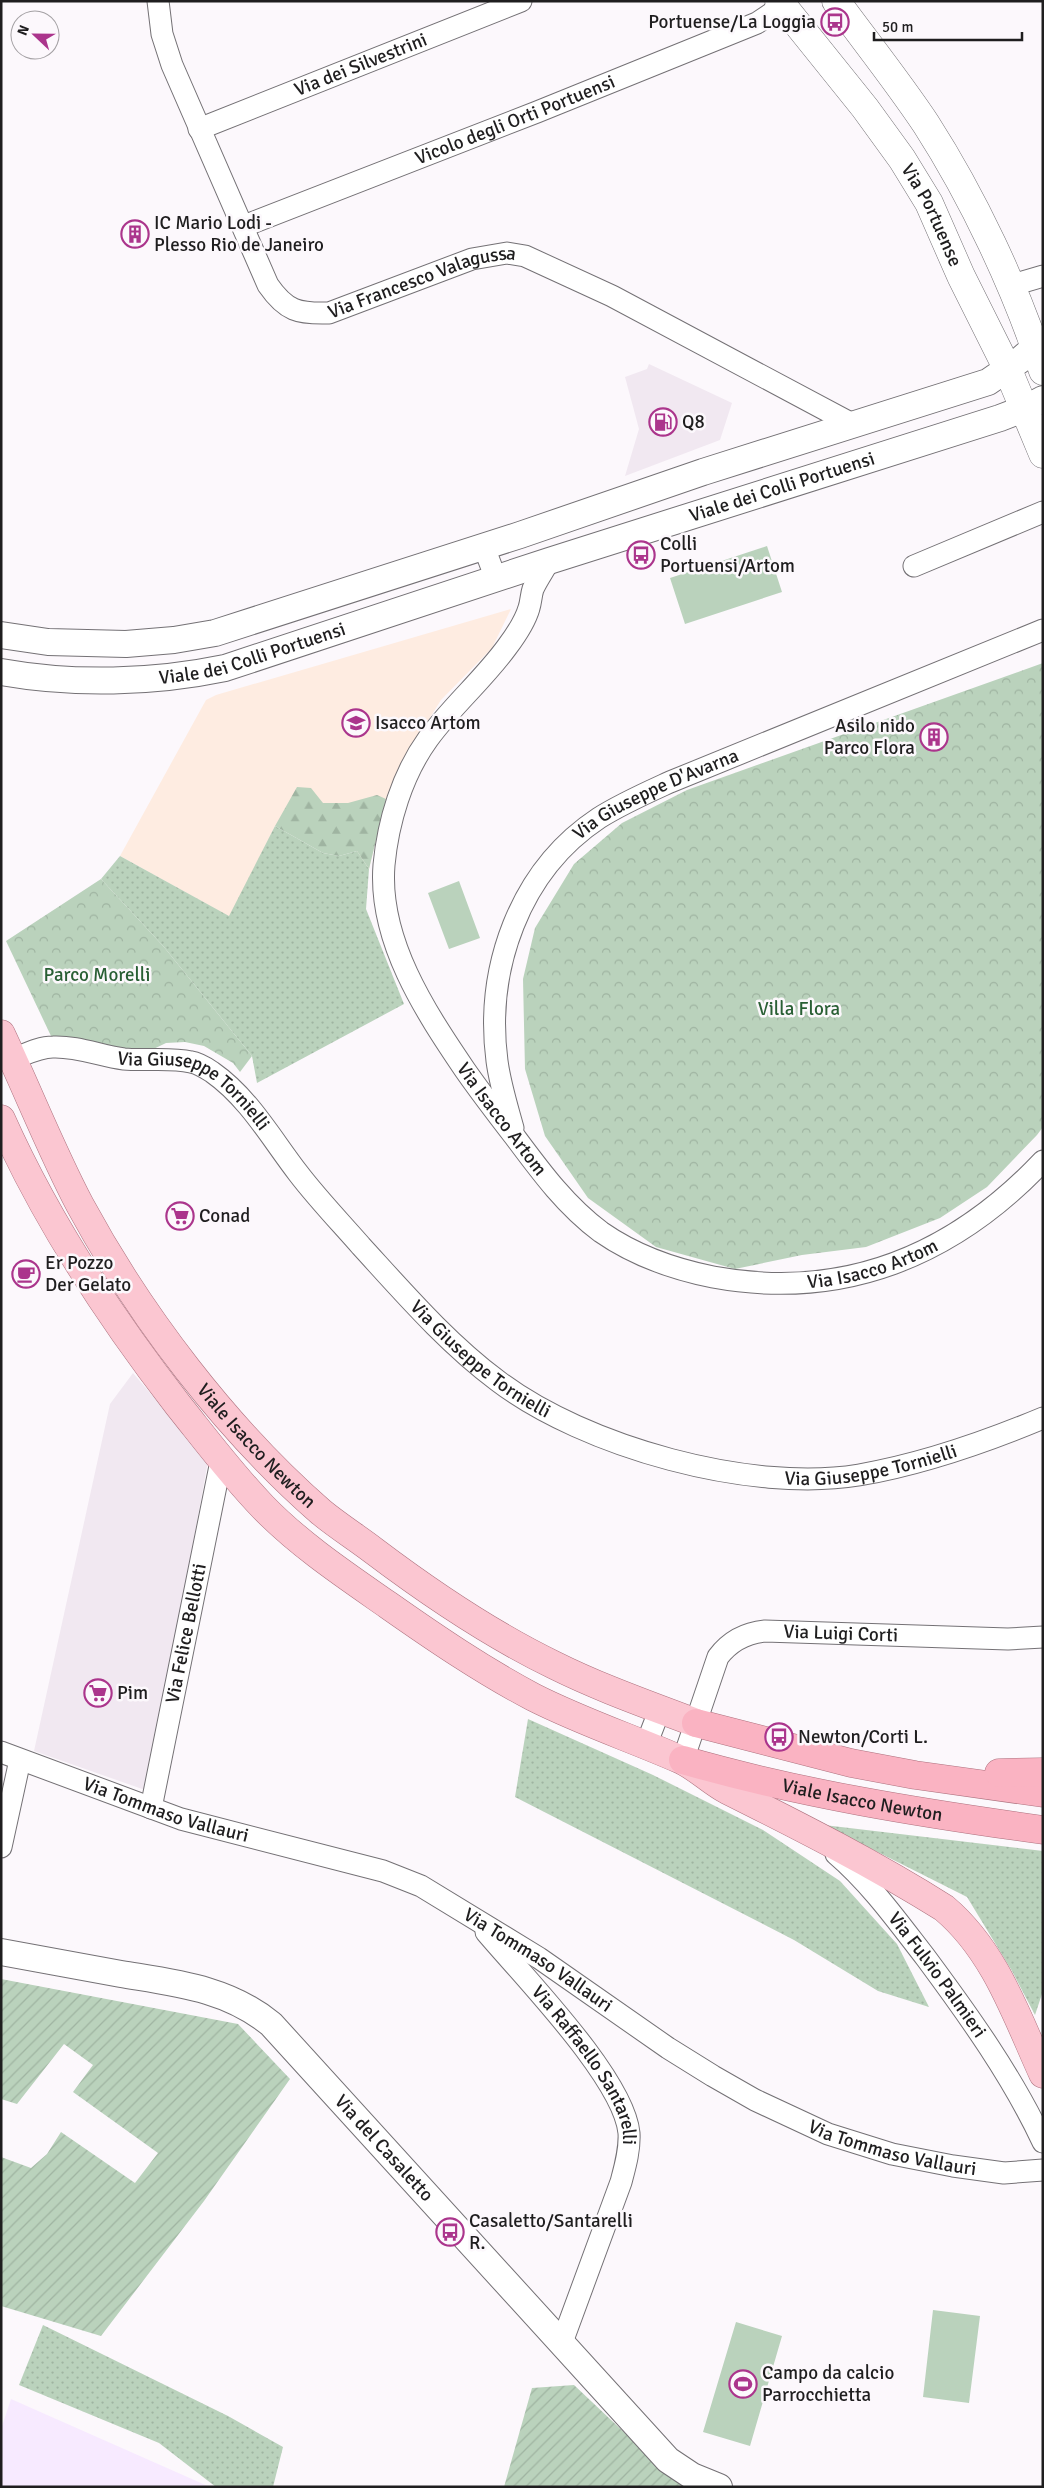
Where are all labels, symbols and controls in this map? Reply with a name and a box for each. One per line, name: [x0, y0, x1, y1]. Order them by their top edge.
bus stop icon: Portuense/La Loggia: [820, 7, 850, 37]
north arrow: [10, 10, 60, 60]
place label: Portuense/La Loggia: [648, 10, 816, 34]
scale bar: [874, 10, 1022, 42]
text: 50 m: [882, 18, 913, 36]
text: N: [14, 23, 33, 38]
street label: Via dei Silvestrini: [291, 28, 431, 102]
street label: Vicolo degli Orti Portuensi: [412, 70, 618, 170]
street label: Via Portuense: [896, 159, 967, 270]
place label: IC Mario Lodi - Plesso Rio de Janeiro: [154, 211, 324, 257]
building icon: IC Mario Lodi - Plesso Rio de Janeiro: [120, 219, 150, 249]
street label: Via Francesco Valagussa: [325, 241, 518, 324]
fuel station icon: Q8: [648, 407, 678, 437]
place label: Q8: [682, 410, 705, 434]
street label: Viale dei Colli Portuensi: [686, 446, 878, 528]
place label: Colli Portuensi/Artom: [660, 532, 795, 578]
bus stop icon: Colli Portuensi/Artom: [626, 540, 656, 570]
street label: Viale dei Colli Portuensi: [158, 617, 349, 690]
school or university icon: Isacco Artom: [341, 708, 371, 738]
place label: Isacco Artom: [375, 711, 481, 735]
place label: Asilo nido Parco Flora: [824, 714, 915, 760]
building icon: Asilo nido Parco Flora: [919, 722, 949, 752]
street label: Via Giuseppe D'Avarna: [568, 743, 742, 845]
park label: Parco Morelli: [44, 963, 150, 987]
park label: Villa Flora: [758, 997, 840, 1021]
street label: Via Giuseppe Tornielli: [116, 1046, 275, 1135]
street label: Via Isacco Artom: [451, 1058, 552, 1181]
supermarket icon: Conad: [165, 1201, 195, 1231]
place label: Conad: [199, 1204, 250, 1228]
street label: Via Isacco Artom: [806, 1233, 942, 1294]
place label: Er Pozzo Der Gelato: [45, 1251, 131, 1297]
cafe icon: Er Pozzo Der Gelato: [11, 1259, 41, 1289]
street label: Via Giuseppe Tornielli: [405, 1295, 555, 1424]
street label: Viale Isacco Newton: [192, 1379, 321, 1514]
street label: Via Giuseppe Tornielli: [784, 1439, 960, 1491]
street label: Via Felice Bellotti: [160, 1561, 212, 1706]
street label: Via Luigi Corti: [783, 1620, 899, 1647]
supermarket icon: Pim: [83, 1678, 113, 1708]
place label: Pim: [117, 1681, 148, 1705]
bus stop icon: Newton/Corti L.: [764, 1722, 794, 1752]
place label: Newton/Corti L.: [798, 1725, 928, 1749]
street label: Via Tommaso Vallauri: [80, 1772, 251, 1848]
street label: Viale Isacco Newton: [780, 1774, 944, 1827]
street label: Via Tommaso Vallauri: [459, 1903, 617, 2018]
street label: Via Fulvio Palmieri: [883, 1907, 991, 2042]
street label: Via Raffaello Santarelli: [526, 1980, 641, 2146]
street label: Via del Casaletto: [329, 2090, 439, 2207]
street label: Via Tommaso Vallauri: [804, 2114, 978, 2181]
place label: Casaletto/Santarelli R.: [469, 2209, 633, 2255]
bus stop icon: Casaletto/Santarelli R.: [435, 2217, 465, 2247]
place label: Campo da calcio Parrocchietta: [762, 2361, 894, 2407]
sports icon: Campo da calcio Parrocchietta: [728, 2369, 758, 2399]

